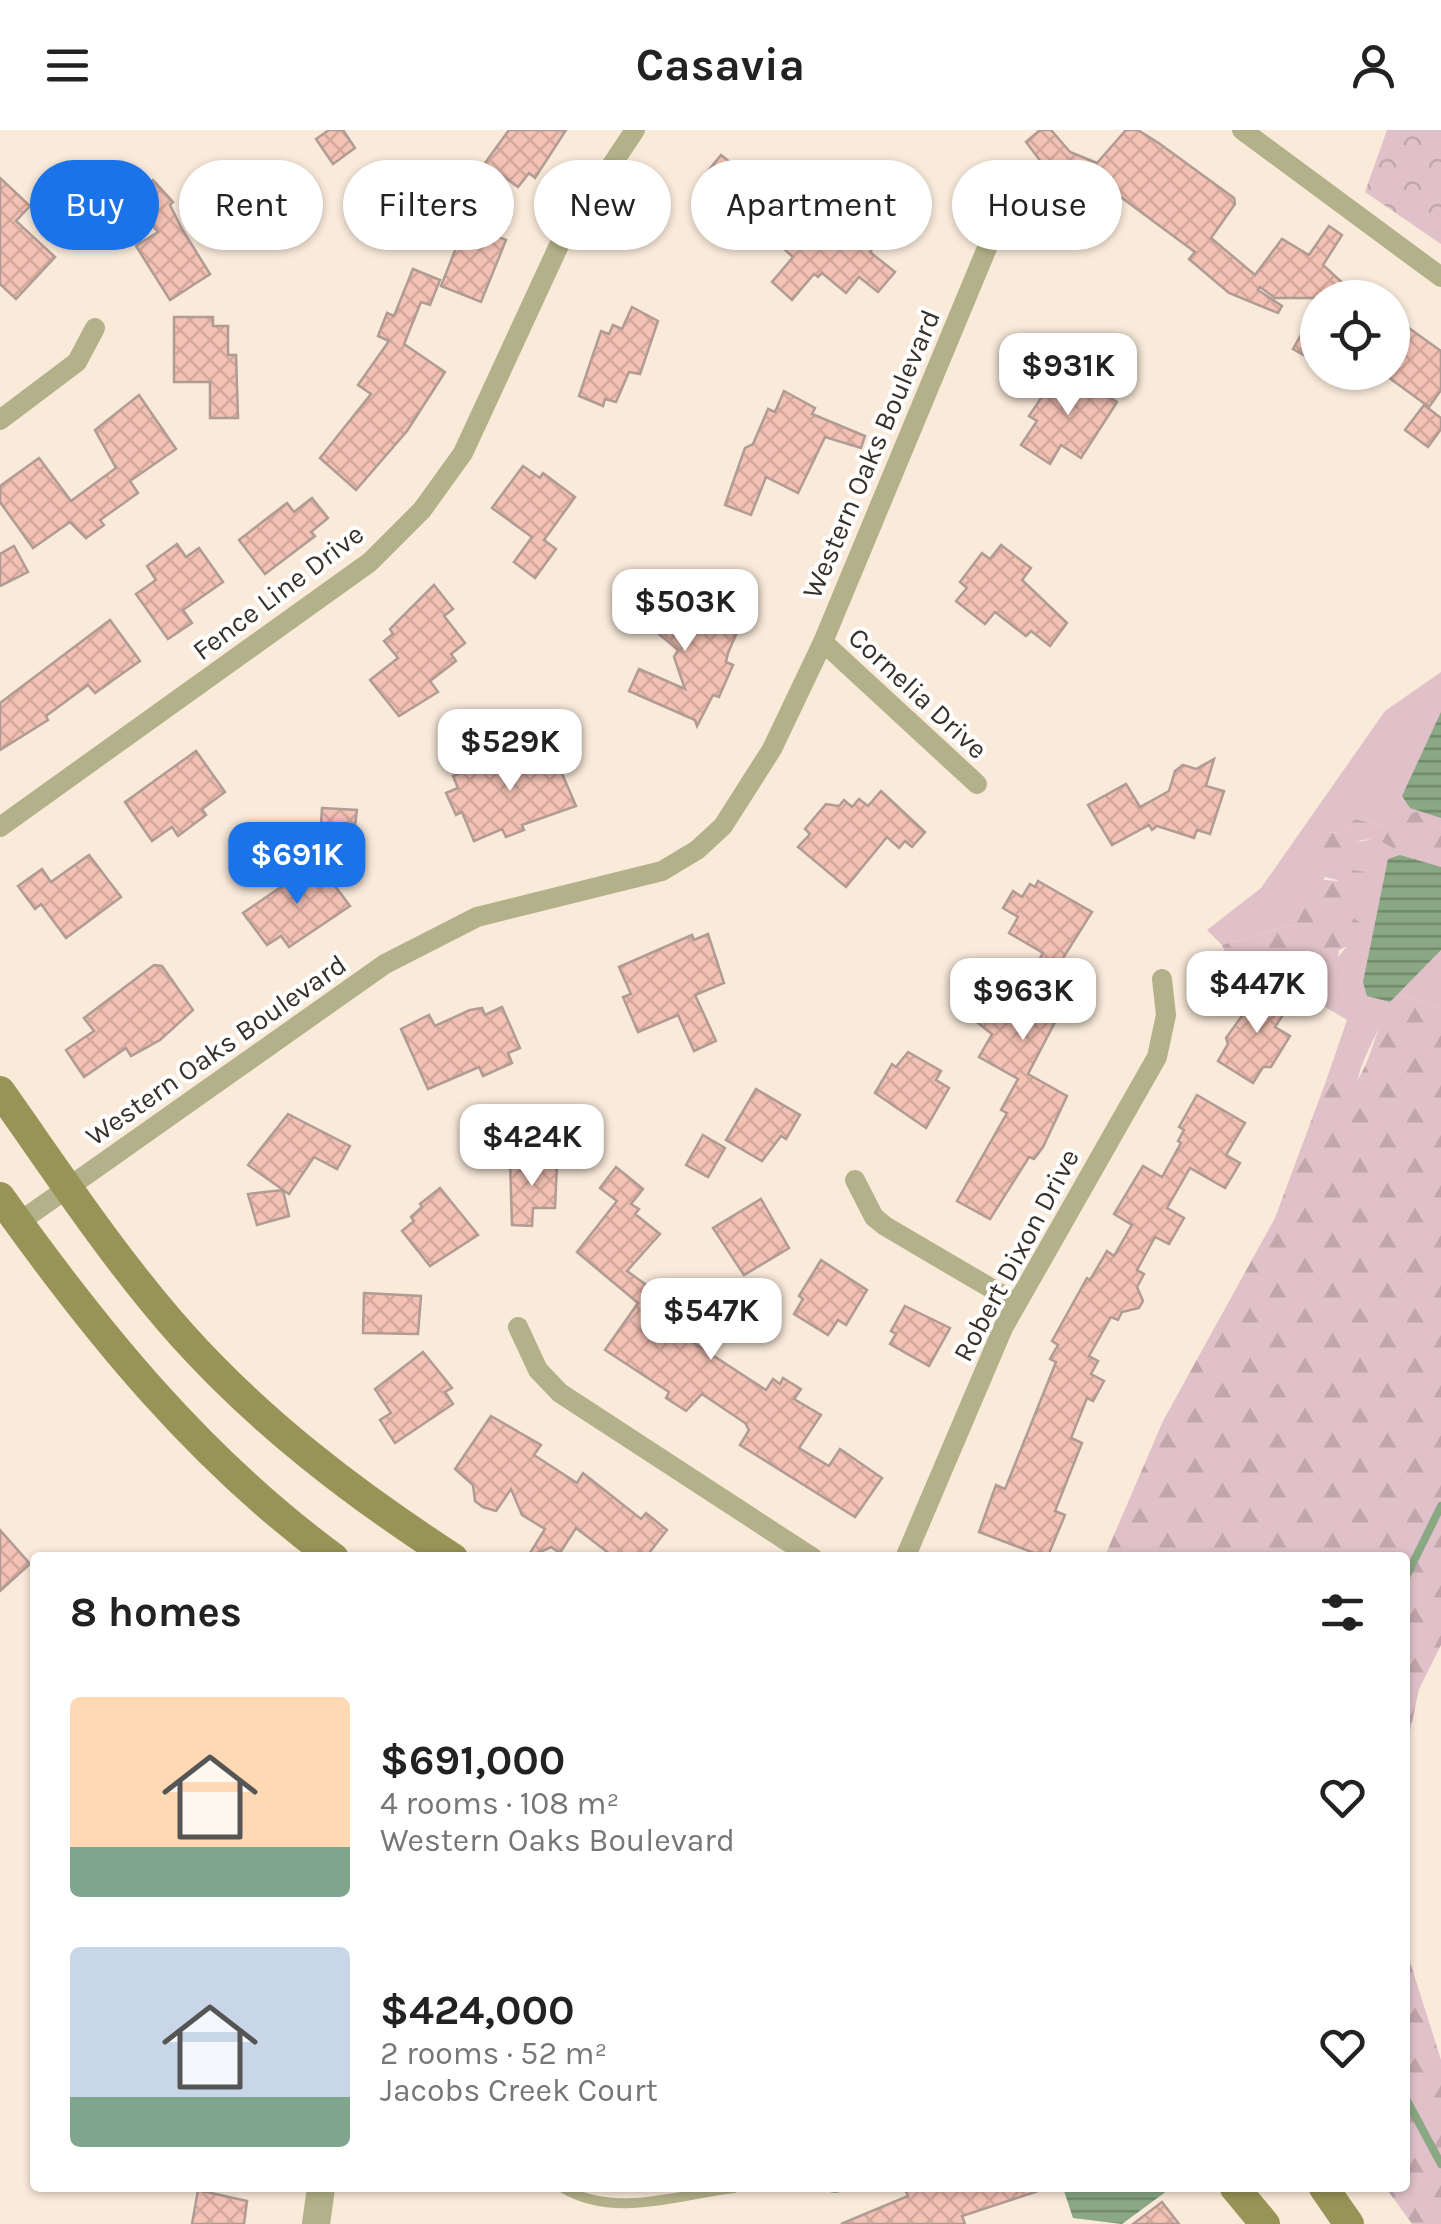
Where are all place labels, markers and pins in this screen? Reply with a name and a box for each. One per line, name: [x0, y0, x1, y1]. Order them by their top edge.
pin: $931K: [998, 333, 1138, 418]
pin: $503K: [615, 569, 755, 654]
pin: $529K: [440, 709, 580, 794]
pin: $691K: [227, 822, 367, 907]
pin: $447K: [1187, 951, 1327, 1036]
pin: $963K: [953, 958, 1093, 1043]
pin: $424K: [462, 1104, 602, 1189]
pin: $547K: [641, 1278, 781, 1363]

